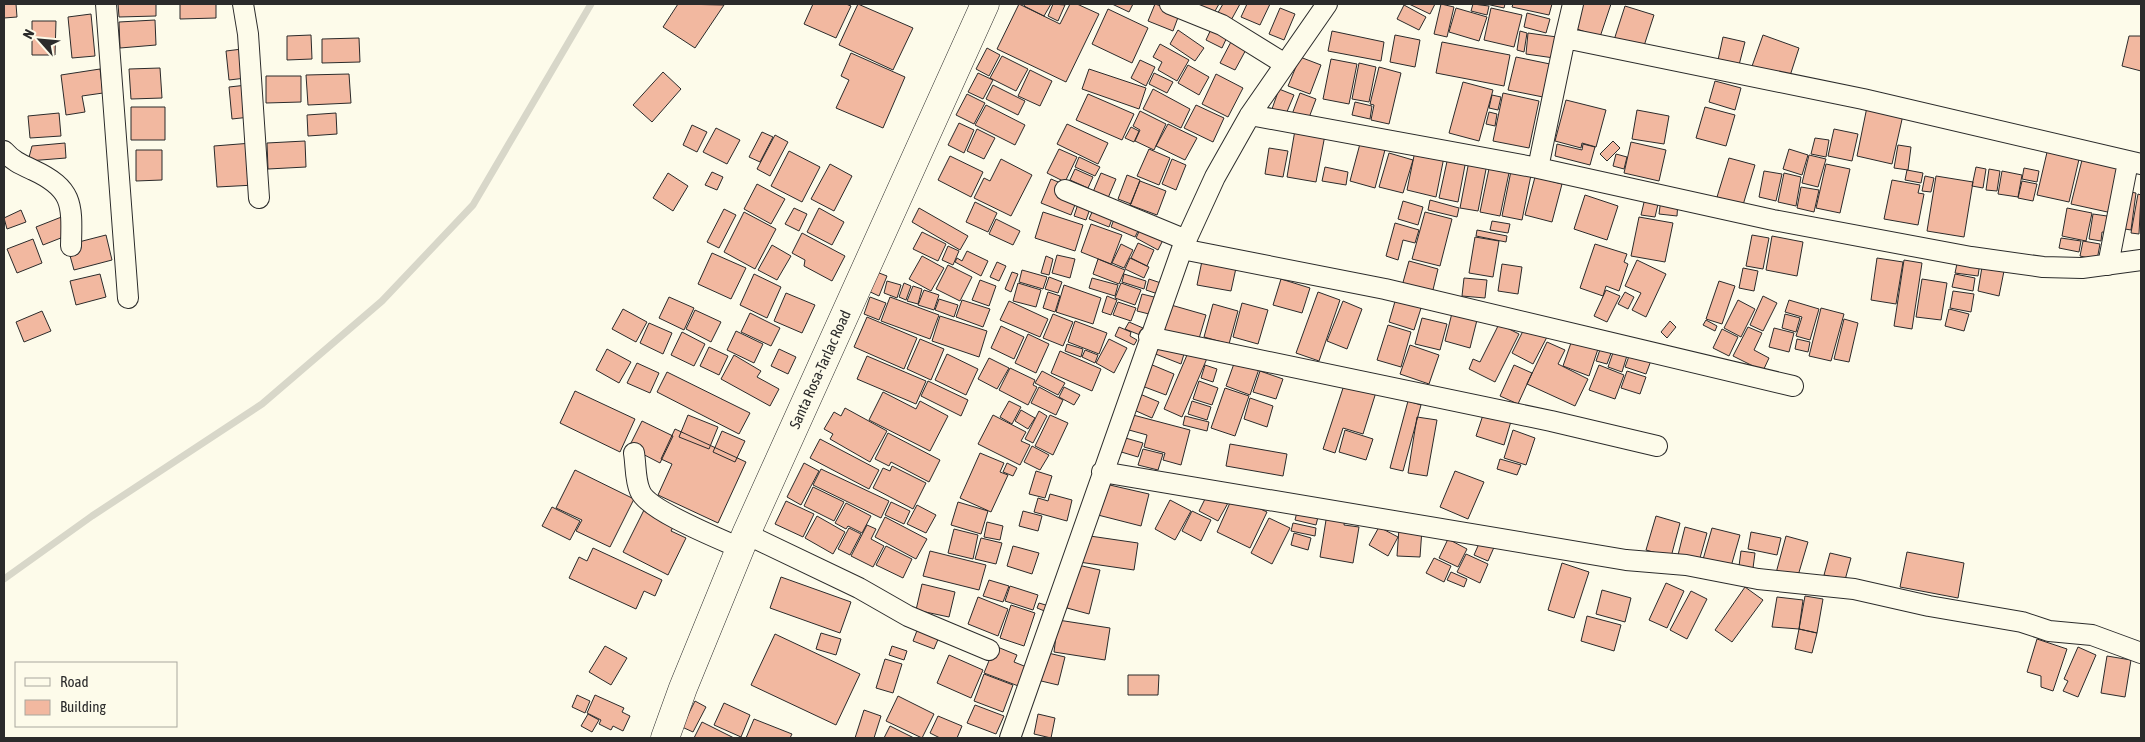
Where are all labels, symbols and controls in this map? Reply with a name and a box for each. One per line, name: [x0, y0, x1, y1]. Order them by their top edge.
north arrow: [15, 15, 65, 65]
text: N: [19, 27, 37, 41]
street label: Santa Rosa-Tarlac Road: [786, 307, 854, 431]
legend: [15, 662, 178, 727]
text: Road: [60, 673, 89, 690]
text: Building: [60, 698, 106, 715]

